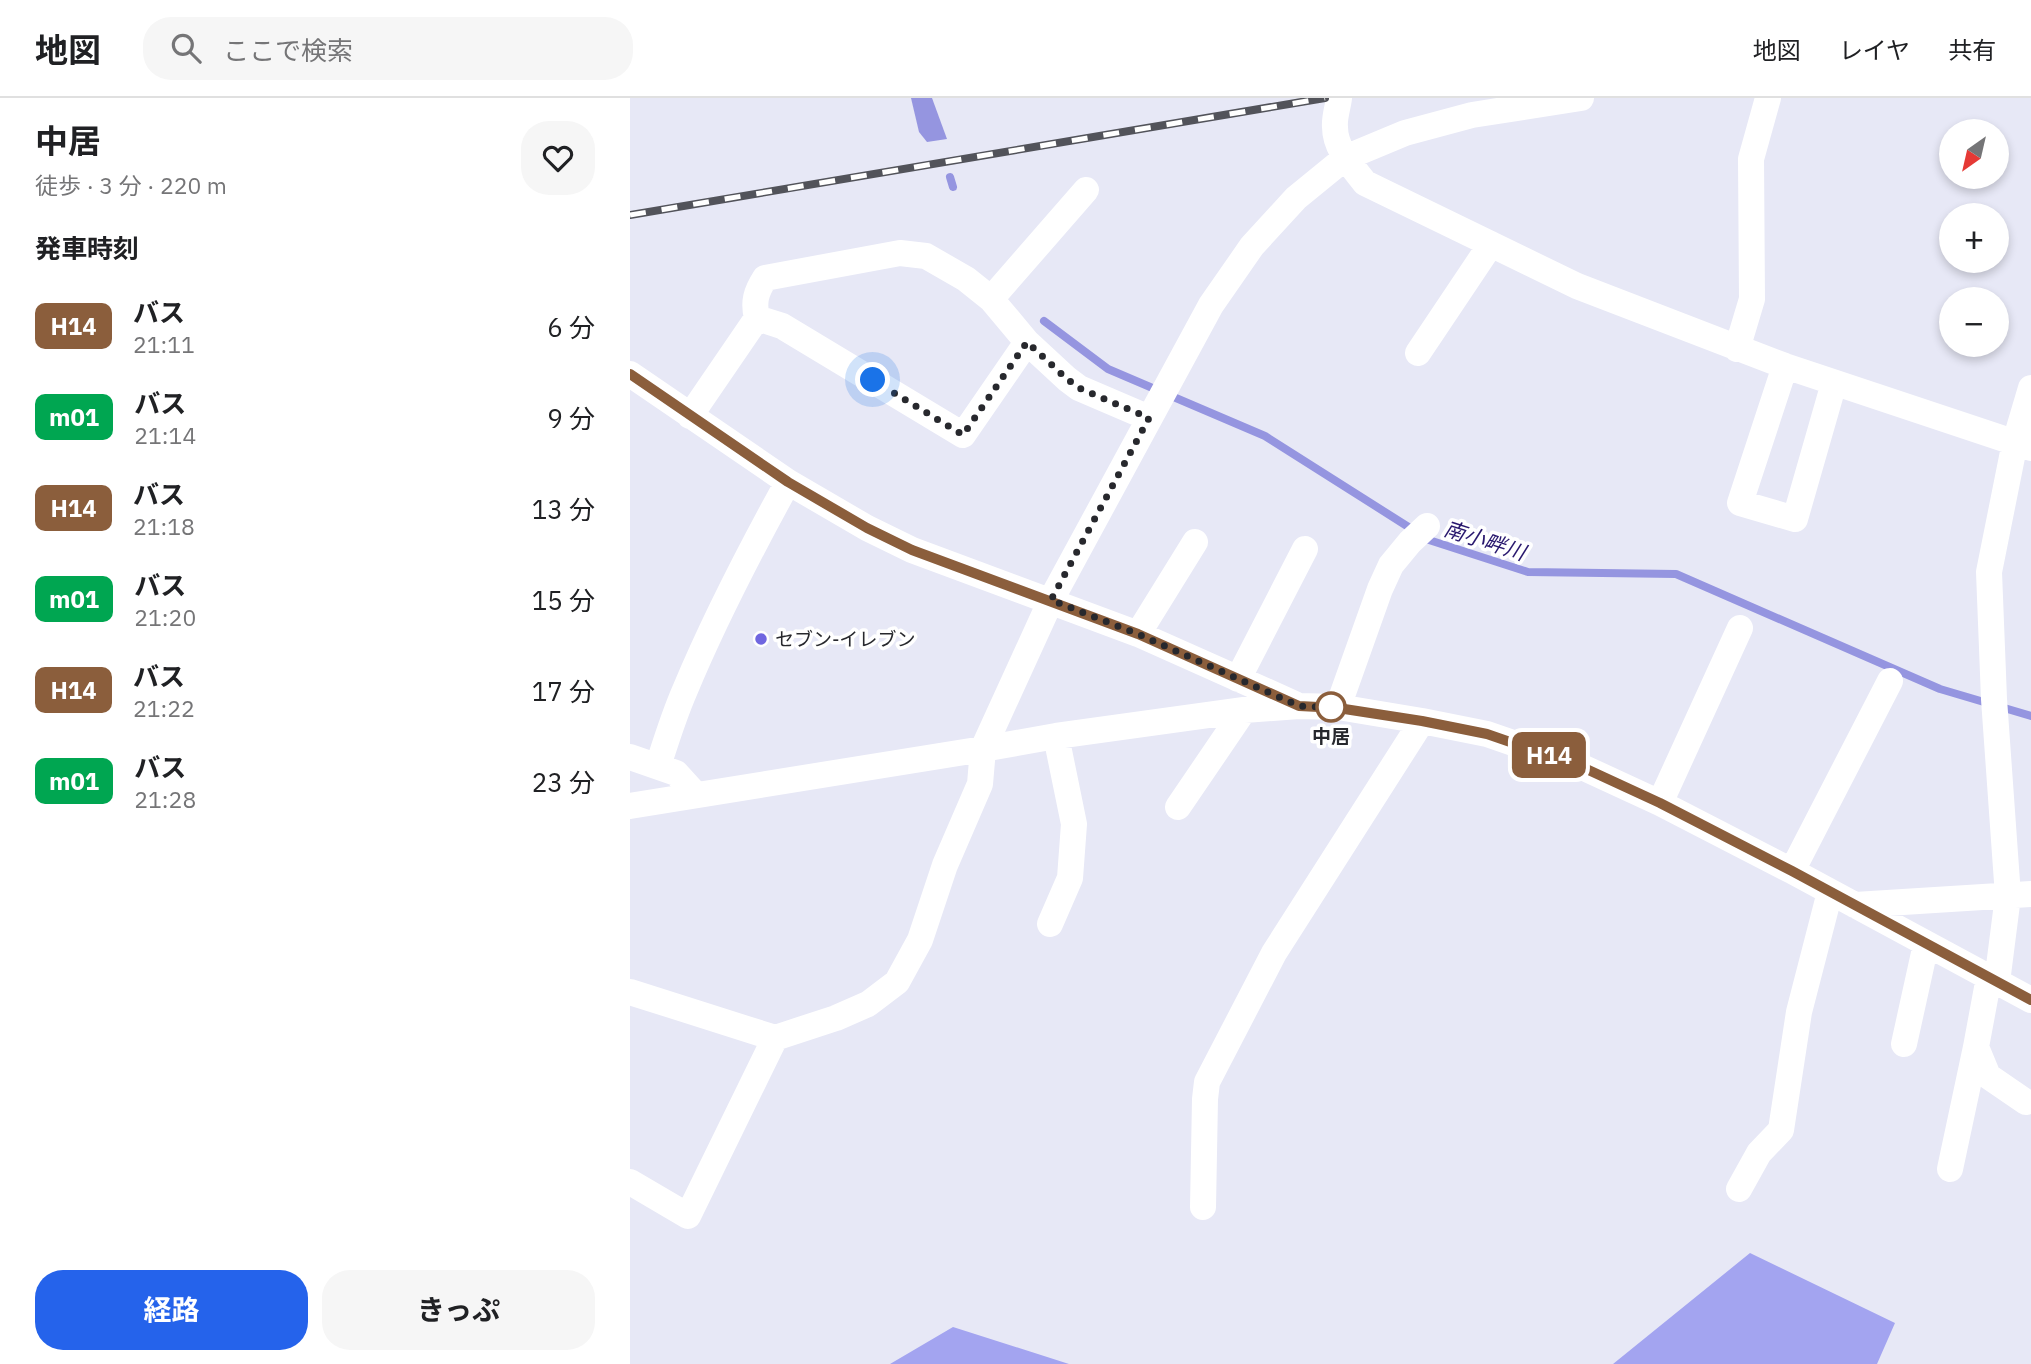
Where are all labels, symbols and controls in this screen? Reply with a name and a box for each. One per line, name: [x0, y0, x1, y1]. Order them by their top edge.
search box: [143, 17, 633, 80]
text: 地図: [35, 28, 101, 71]
icon: search: [167, 29, 205, 67]
text: ここで検索: [223, 33, 353, 67]
text: 地図: [1753, 34, 1801, 66]
text: レイヤ: [1839, 34, 1910, 66]
text: 共有: [1948, 34, 1996, 66]
text: 中居: [35, 119, 101, 162]
north arrow: [1939, 119, 2009, 189]
map controls: [1939, 119, 2009, 357]
button: heart: [521, 121, 595, 195]
text: 徒歩 · 3 分 · 220 m: [35, 170, 227, 200]
button: +: [1939, 203, 2009, 273]
text: 発車時刻: [35, 231, 139, 265]
button: −: [1939, 287, 2009, 357]
text: バス: [133, 295, 185, 329]
text: H14: [50, 310, 97, 342]
text: 6 分: [547, 310, 595, 344]
text: 21:11: [133, 329, 195, 359]
your location: [855, 362, 890, 397]
text: バス: [134, 386, 186, 420]
text: m01: [49, 401, 99, 433]
text: 9 分: [547, 401, 595, 435]
text: 21:14: [134, 420, 196, 450]
text: バス: [133, 477, 185, 511]
text: H14: [50, 492, 97, 524]
text: 13 分: [532, 492, 595, 526]
text: 21:18: [133, 511, 195, 541]
water label: 南小畔川: [1441, 514, 1531, 567]
text: バス: [134, 568, 186, 602]
text: m01: [49, 583, 99, 615]
text: 15 分: [532, 583, 595, 617]
text: 21:20: [134, 602, 196, 632]
place label: セブン-イレブン: [775, 627, 916, 651]
marker: セブン-イレブン: [753, 631, 769, 647]
text: バス: [133, 659, 185, 693]
text: H14: [50, 674, 97, 706]
text: 17 分: [532, 674, 595, 708]
marker: 中居: [1316, 692, 1346, 722]
text: 21:22: [133, 693, 195, 723]
place label: 中居: [1312, 724, 1350, 748]
line badge: H14: [1509, 732, 1589, 778]
text: H14: [1526, 739, 1572, 771]
text: バス: [134, 750, 186, 784]
text: m01: [49, 765, 99, 797]
text: 23 分: [532, 765, 595, 799]
text: 21:28: [134, 784, 196, 814]
button: 経路: [35, 1270, 308, 1350]
button: きっぷ: [322, 1270, 595, 1350]

